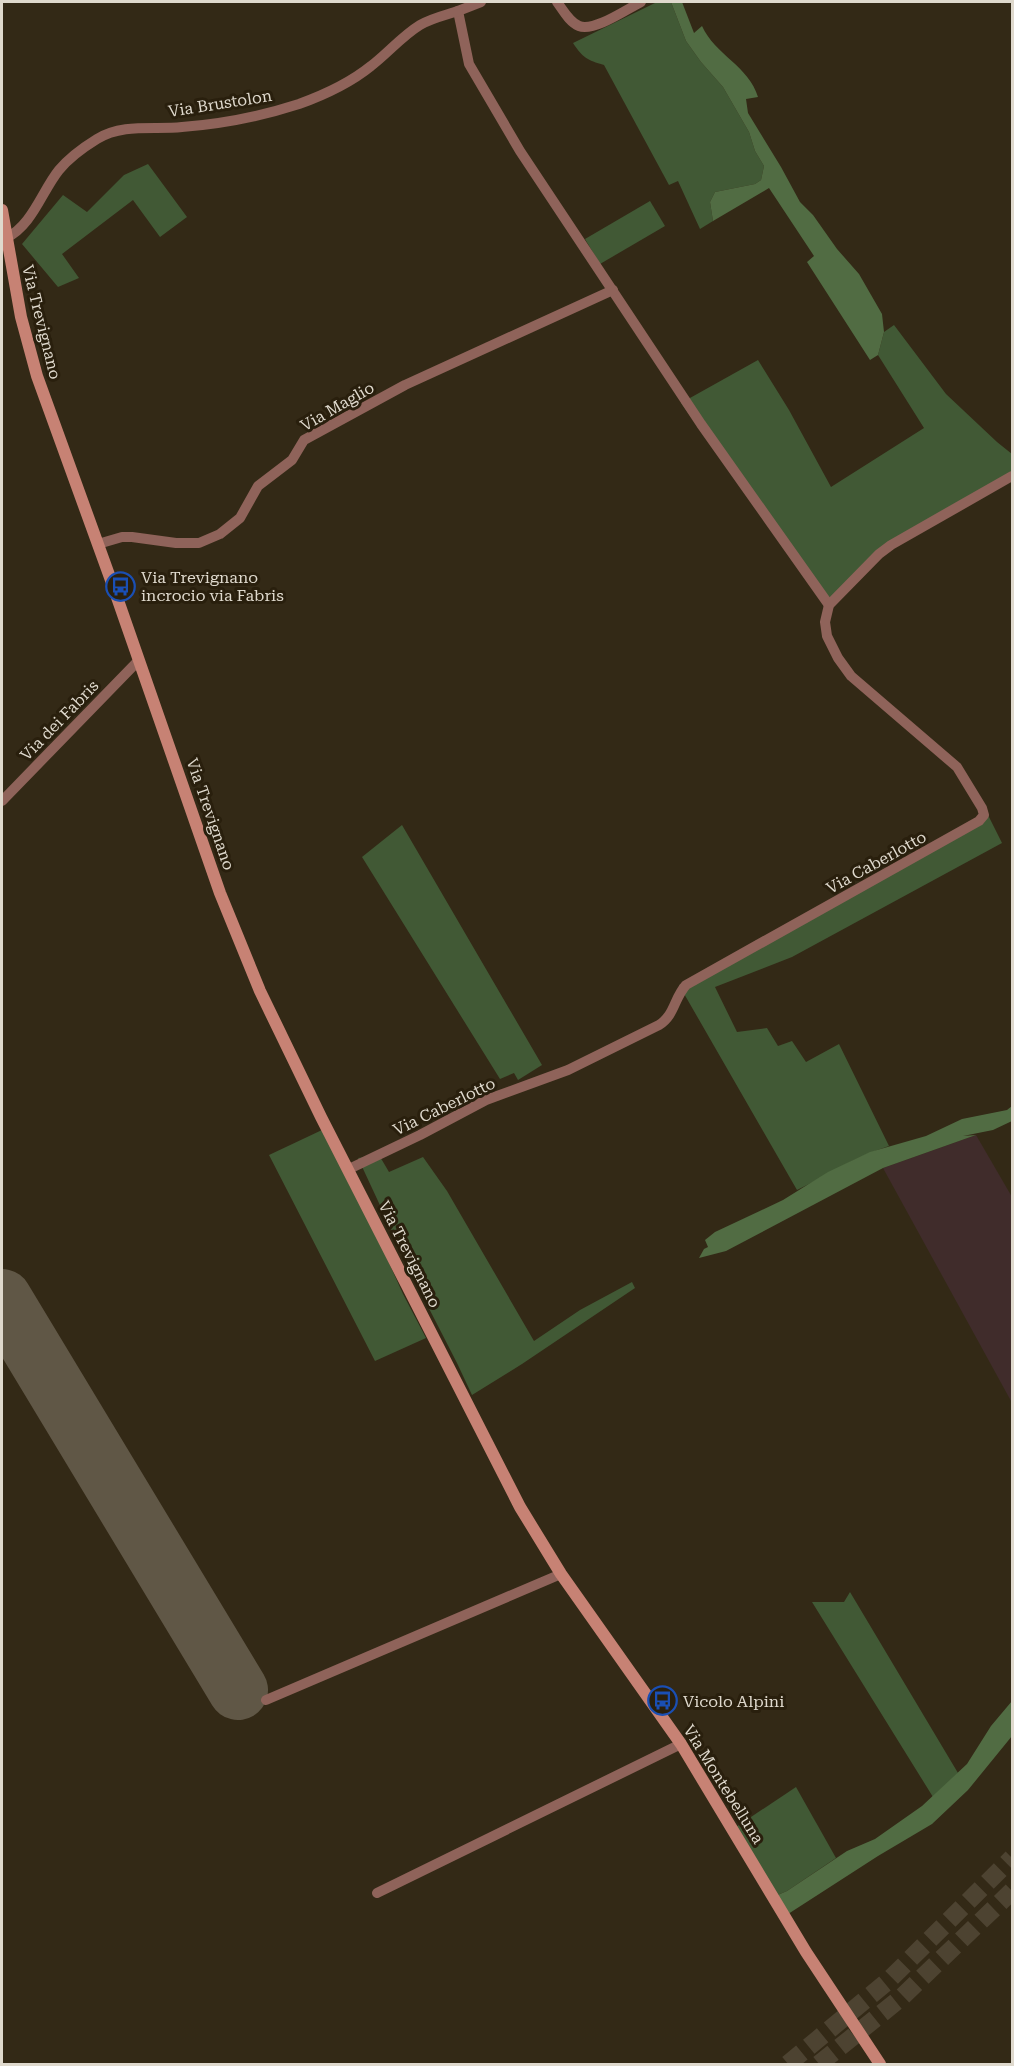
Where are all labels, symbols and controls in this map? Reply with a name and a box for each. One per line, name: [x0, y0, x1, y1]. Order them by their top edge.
street label: Via Brustolon: [167, 86, 273, 121]
street label: Via Trevignano: [18, 263, 65, 381]
street label: Via Maglio: [297, 378, 378, 435]
place label: Via Trevignano incrocio via Fabris: [141, 568, 284, 605]
bus stop icon: Via Trevignano incrocio via Fabris: [104, 570, 136, 602]
street label: Via dei Fabris: [16, 676, 103, 764]
street label: Via Trevignano: [182, 756, 239, 873]
street label: Via Caberlotto: [823, 827, 930, 898]
street label: Via Caberlotto: [390, 1073, 499, 1139]
street label: Via Trevignano: [374, 1198, 445, 1311]
bus stop icon: Vicolo Alpini: [646, 1685, 678, 1717]
place label: Vicolo Alpini: [683, 1692, 784, 1711]
street label: Via Montebelluna: [679, 1721, 768, 1847]

